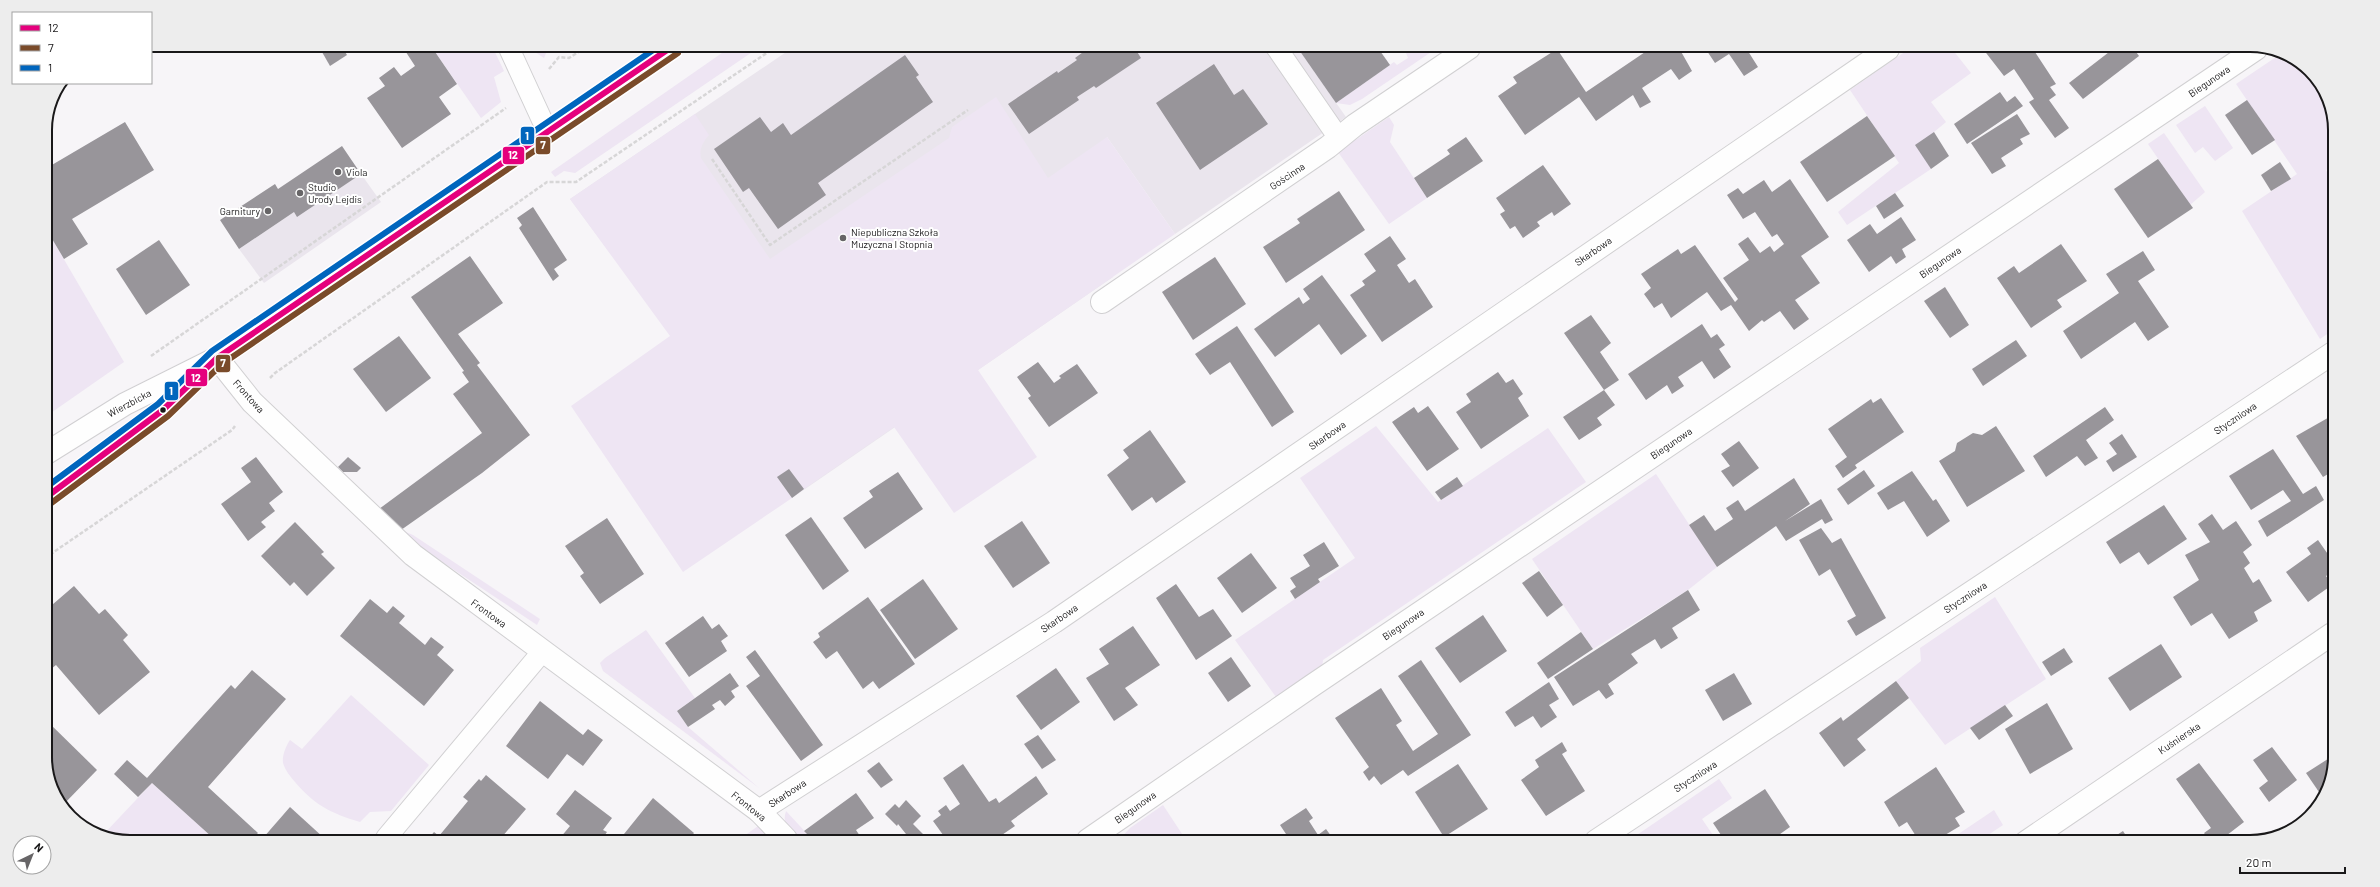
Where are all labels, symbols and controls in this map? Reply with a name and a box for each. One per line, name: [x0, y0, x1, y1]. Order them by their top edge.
legend: [12, 12, 152, 84]
text: 12: [48, 20, 59, 34]
text: 7: [48, 40, 54, 54]
text: 1: [48, 60, 52, 74]
street label: Biegunowa: [2186, 63, 2232, 99]
line badge: 1: [520, 126, 535, 145]
text: 1: [525, 129, 529, 142]
line badge: 7: [535, 136, 551, 155]
text: 7: [540, 138, 546, 151]
line badge: 12: [502, 146, 525, 165]
text: 12: [508, 148, 518, 161]
street label: Gościnna: [1267, 160, 1307, 192]
place label: Viola: [346, 166, 367, 178]
marker: Viola: [333, 167, 343, 177]
place label: Studio Urody Lejdis: [308, 181, 362, 205]
marker: Studio Urody Lejdis: [295, 188, 305, 198]
place label: Garnitury: [220, 205, 260, 217]
marker: Garnitury: [263, 206, 273, 216]
place label: Niepubliczna Szkoła Muzyczna I Stopnia: [851, 226, 938, 250]
marker: Niepubliczna Szkoła Muzyczna I Stopnia: [838, 233, 848, 243]
street label: Skarbowa: [1572, 234, 1614, 268]
street label: Biegunowa: [1917, 244, 1963, 280]
line badge: 7: [215, 354, 231, 373]
text: 7: [220, 356, 226, 369]
line badge: 12: [185, 368, 208, 387]
text: 12: [191, 371, 201, 384]
street label: Frontowa: [231, 377, 267, 415]
line badge: 1: [164, 381, 179, 401]
text: 1: [169, 384, 173, 397]
street label: Wierzbicka: [105, 386, 153, 420]
street label: Styczniowa: [2211, 399, 2259, 437]
unlabelled marker: [158, 405, 168, 415]
street label: Skarbowa: [1306, 418, 1348, 452]
street label: Biegunowa: [1648, 425, 1694, 461]
street label: Styczniowa: [1941, 579, 1989, 615]
street label: Frontowa: [469, 596, 509, 630]
street label: Skarbowa: [1038, 601, 1080, 635]
street label: Biegunowa: [1380, 606, 1426, 642]
street label: Kuśnierska: [2156, 720, 2202, 756]
street label: Styczniowa: [1671, 758, 1719, 794]
street label: Skarbowa: [766, 776, 808, 810]
street label: Frontowa: [729, 788, 769, 824]
street label: Biegunowa: [1112, 788, 1158, 826]
north arrow: [12, 835, 52, 875]
text: N: [32, 840, 46, 855]
scale bar: [2240, 849, 2345, 875]
text: 20 m: [2246, 855, 2272, 869]

